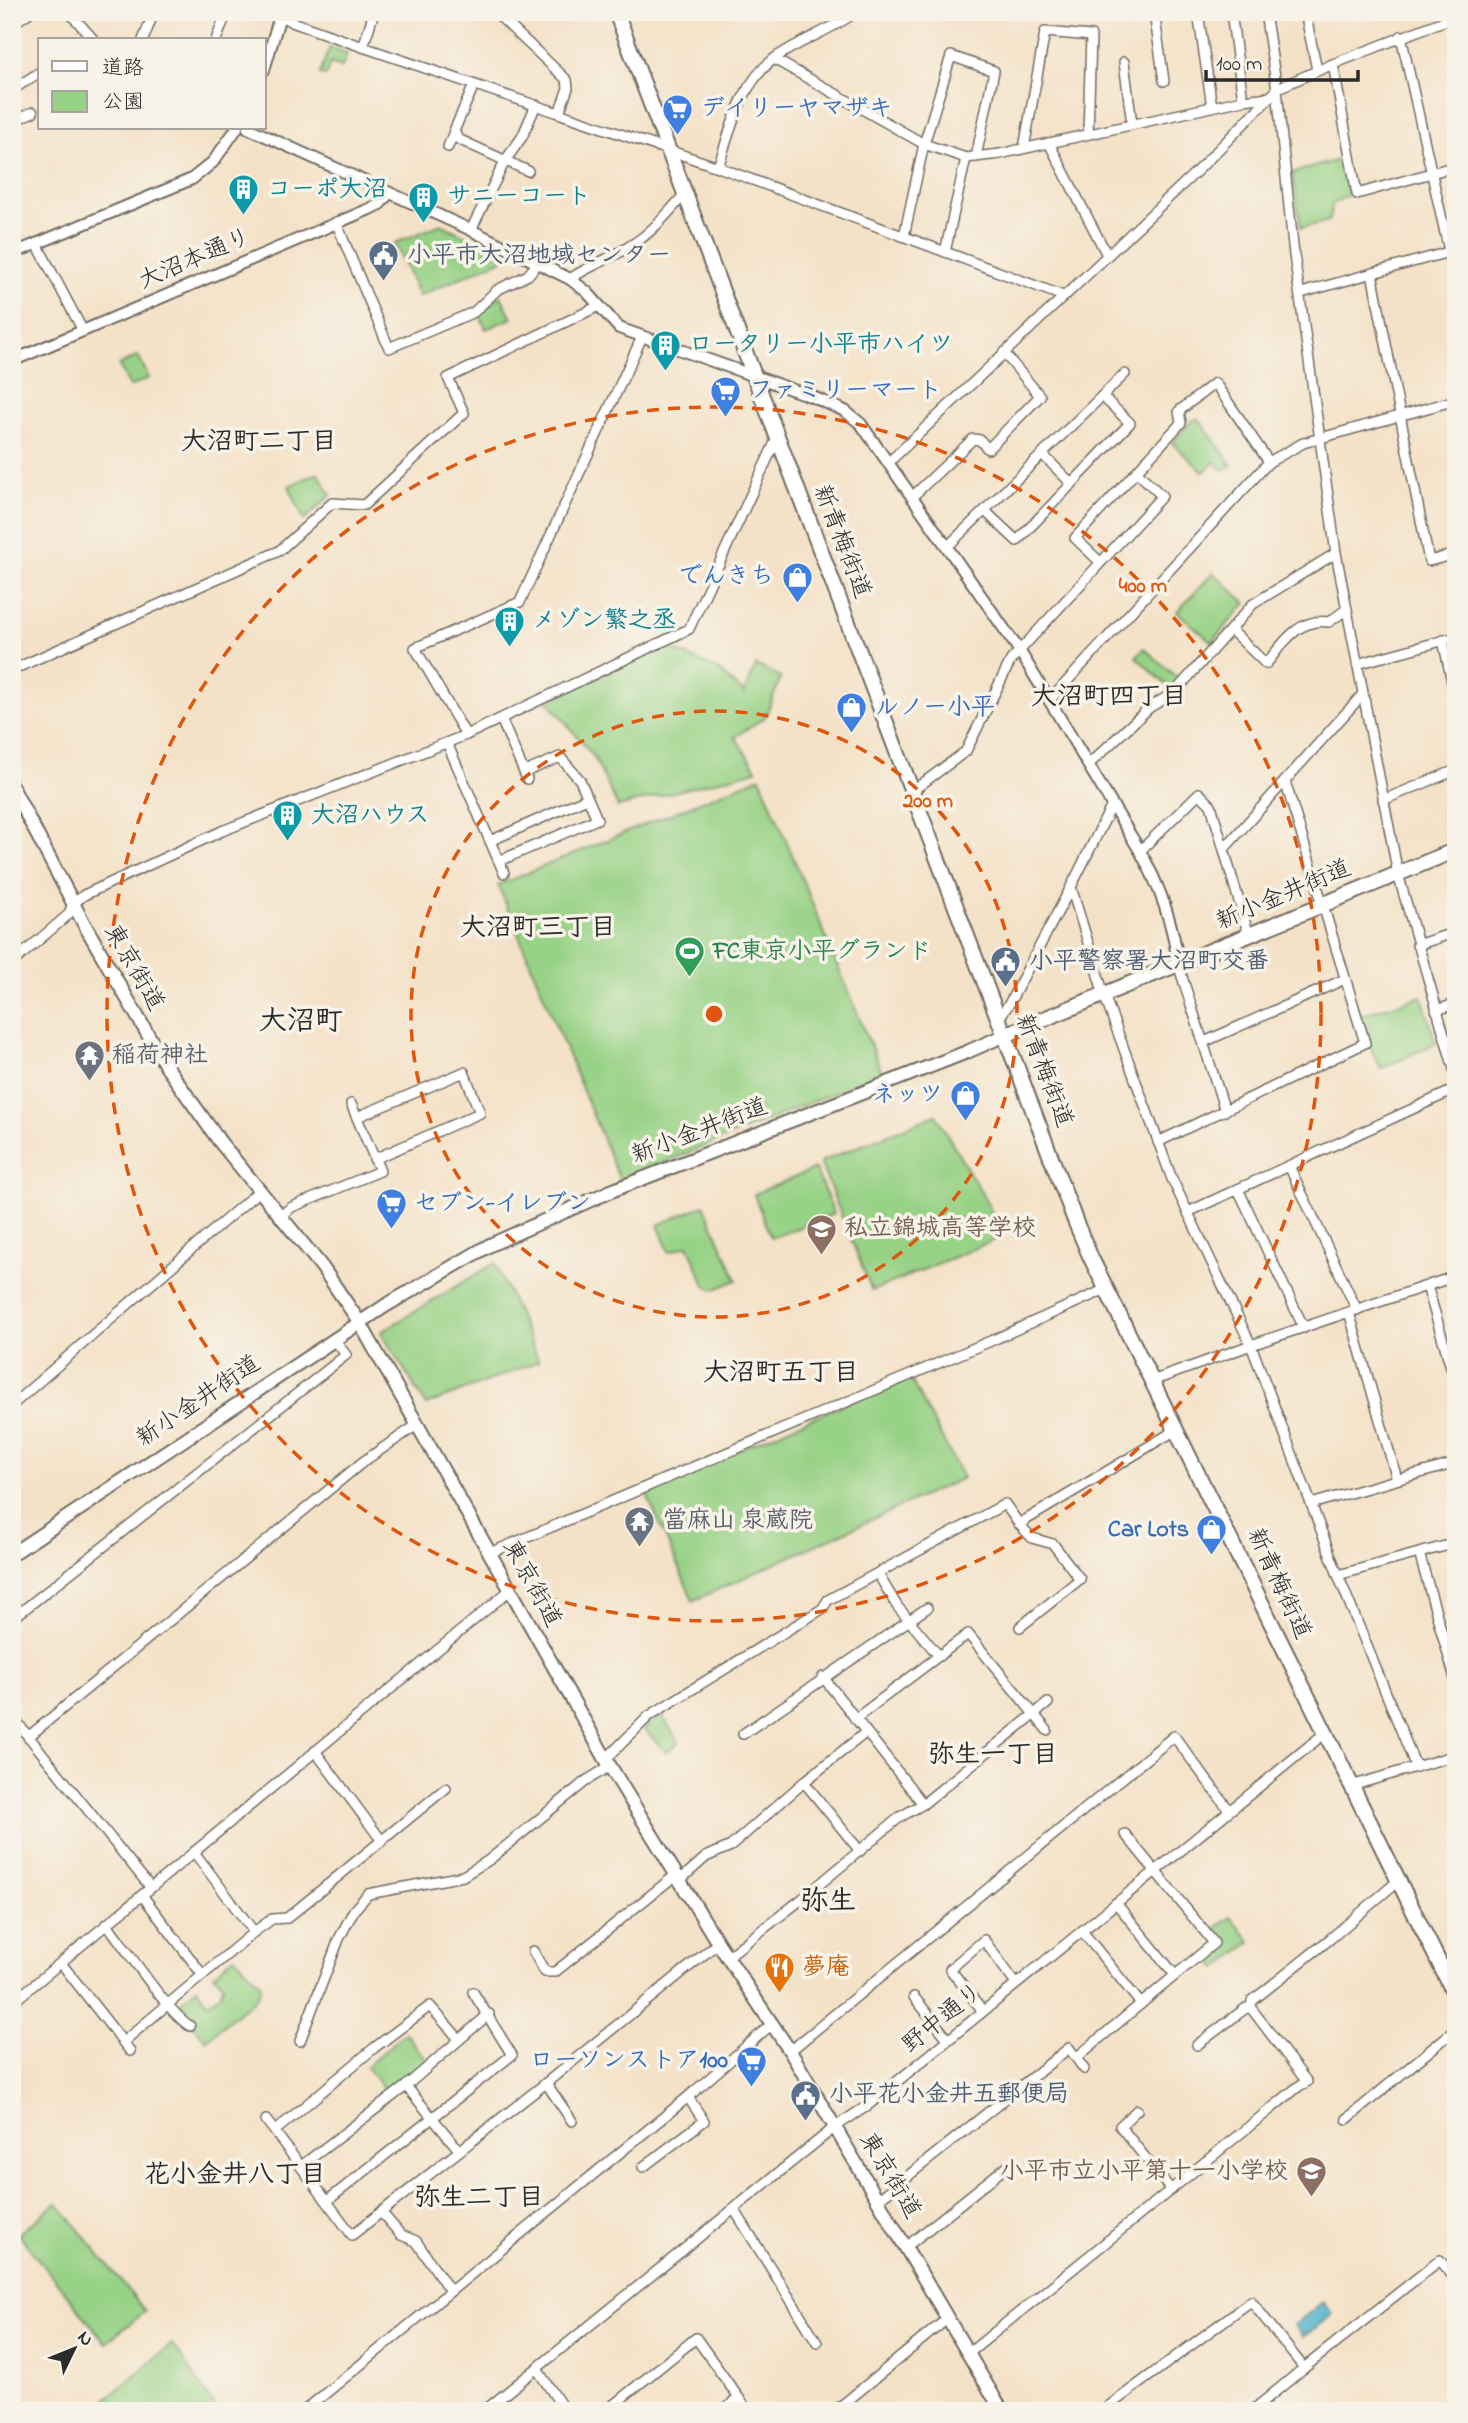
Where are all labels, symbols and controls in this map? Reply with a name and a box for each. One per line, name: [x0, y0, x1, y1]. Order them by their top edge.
legend: [38, 38, 266, 130]
scale bar: [1206, 38, 1358, 82]
text: 100 m: [1216, 50, 1262, 80]
text: 道路: [102, 54, 144, 84]
text: 公園: [102, 88, 144, 118]
supermarket icon: デイリーヤマザキ: [661, 92, 695, 136]
place label: デイリーヤマザキ: [701, 92, 893, 127]
building icon: コーポ大沼: [227, 173, 261, 217]
place label: コーポ大沼: [267, 173, 387, 208]
building icon: サニーコート: [407, 180, 441, 224]
place label: サニーコート: [447, 180, 591, 215]
street label: 大沼本通り: [133, 220, 257, 300]
public building icon: 小平市大沼地域センター: [367, 239, 401, 283]
place label: 小平市大沼地域センター: [407, 239, 671, 274]
building icon: ロータリー小平市ハイツ: [649, 328, 683, 372]
place label: ロータリー小平市ハイツ: [689, 328, 953, 363]
supermarket icon: ファミリーマート: [709, 374, 743, 418]
place label: ファミリーマート: [749, 374, 942, 409]
district label: 大沼町二丁目: [181, 424, 337, 462]
street label: 新青梅街道: [803, 480, 879, 604]
place label: でんきち: [678, 560, 774, 595]
shop icon: でんきち: [780, 560, 814, 604]
text: 400 m: [1119, 572, 1167, 602]
building icon: メゾン繁之丞: [492, 604, 526, 648]
place label: メゾン繁之丞: [532, 604, 676, 639]
district label: 大沼町四丁目: [1031, 679, 1187, 717]
shop icon: ルノー小平: [835, 691, 869, 735]
place label: ルノー小平: [875, 691, 995, 726]
text: 200 m: [902, 787, 953, 817]
building icon: 大沼ハウス: [271, 799, 305, 843]
place label: 大沼ハウス: [311, 799, 430, 834]
street label: 新小金井街道: [1211, 852, 1357, 940]
district label: 大沼町三丁目: [460, 910, 616, 948]
street label: 東京街道: [94, 918, 172, 1018]
sports icon: FC東京小平グランド: [673, 935, 707, 979]
place label: FC東京小平グランド: [712, 935, 932, 970]
public building icon: 小平警察署大沼町交番: [989, 945, 1023, 989]
place label: 小平警察署大沼町交番: [1029, 945, 1269, 980]
district label: 大沼町: [259, 1002, 343, 1043]
centre of rings: [702, 1002, 726, 1026]
street label: 新青梅街道: [1005, 1009, 1081, 1133]
temple icon: 稲荷神社: [72, 1039, 106, 1083]
place label: 稲荷神社: [112, 1039, 208, 1074]
place label: ネッツ: [872, 1078, 943, 1113]
shop icon: ネッツ: [949, 1078, 983, 1122]
street label: 新小金井街道: [627, 1090, 773, 1174]
supermarket icon: セブン-イレブン: [374, 1187, 408, 1231]
place label: セブン-イレブン: [414, 1187, 591, 1222]
school or university icon: 私立錦城高等学校: [804, 1212, 838, 1256]
place label: 私立錦城高等学校: [844, 1212, 1036, 1247]
street label: 新小金井街道: [130, 1347, 268, 1457]
district label: 大沼町五丁目: [703, 1355, 859, 1393]
temple icon: 當麻山 泉蔵院: [623, 1504, 657, 1548]
place label: 當麻山 泉蔵院: [663, 1504, 813, 1539]
place label: Car Lots: [1108, 1513, 1189, 1548]
shop icon: Car Lots: [1195, 1513, 1229, 1557]
street label: 新青梅街道: [1237, 1522, 1319, 1646]
street label: 東京街道: [492, 1534, 570, 1634]
district label: 弥生一丁目: [928, 1737, 1058, 1775]
district label: 弥生: [800, 1882, 856, 1923]
restaurant icon: 夢庵: [762, 1951, 796, 1995]
place label: 夢庵: [802, 1951, 850, 1986]
street label: 野中通り: [895, 1975, 991, 2063]
place label: ローソンストア100: [530, 2044, 729, 2079]
supermarket icon: ローソンストア100: [734, 2044, 768, 2088]
public building icon: 小平花小金井五郵便局: [789, 2078, 823, 2122]
place label: 小平花小金井五郵便局: [829, 2078, 1069, 2113]
street label: 東京街道: [849, 2126, 929, 2226]
place label: 小平市立小平第十一小学校: [1000, 2155, 1288, 2190]
school or university icon: 小平市立小平第十一小学校: [1294, 2155, 1328, 2199]
district label: 花小金井八丁目: [144, 2157, 326, 2195]
district label: 弥生二丁目: [414, 2180, 544, 2218]
north arrow: [38, 2314, 108, 2384]
text: N: [70, 2325, 99, 2353]

